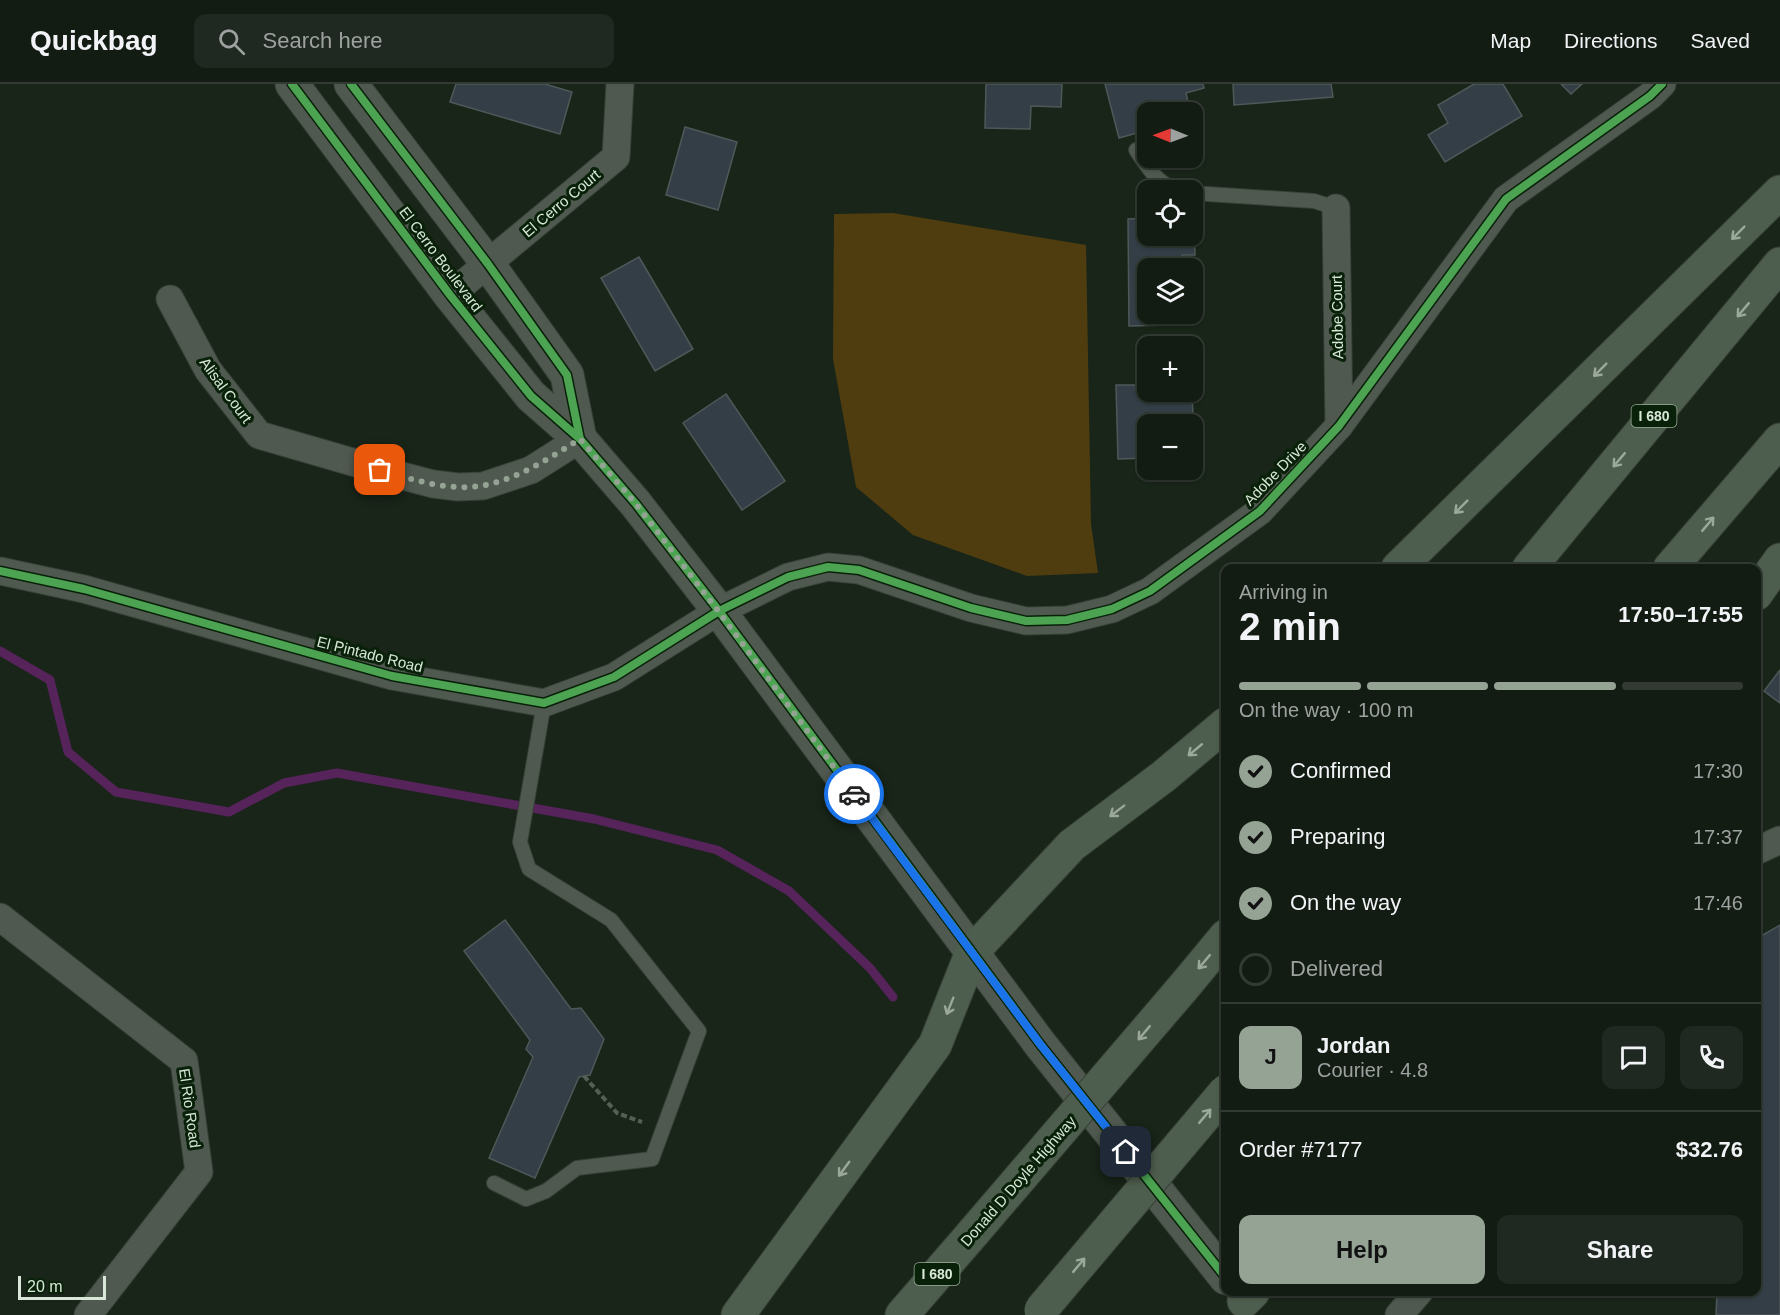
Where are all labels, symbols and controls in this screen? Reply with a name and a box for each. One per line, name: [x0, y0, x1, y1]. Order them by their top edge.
search box: [194, 14, 614, 68]
text: Quickbag: [30, 25, 158, 56]
icon: search: [215, 25, 248, 58]
text: Search here: [263, 28, 382, 53]
text: Map: [1490, 29, 1531, 52]
text: Directions: [1564, 29, 1657, 52]
text: Saved: [1690, 29, 1750, 52]
north arrow: [1137, 102, 1203, 168]
map controls: [1137, 102, 1203, 480]
street label: El Cerro Court: [519, 165, 604, 240]
button: locate: [1137, 180, 1203, 246]
street label: El Cerro Boulevard: [396, 203, 486, 315]
one-way arrow: [1731, 225, 1746, 240]
button: layers: [1137, 258, 1203, 324]
street label: Adobe Court: [1328, 274, 1346, 359]
one-way arrow: [1736, 302, 1749, 318]
button: +: [1137, 336, 1203, 402]
street label: Alisal Court: [197, 354, 256, 427]
one-way arrow: [1592, 363, 1607, 377]
road number: I 680: [1632, 405, 1676, 427]
button: −: [1137, 414, 1203, 480]
street label: Adobe Drive: [1240, 437, 1310, 509]
pin: [354, 444, 405, 495]
one-way arrow: [1612, 452, 1625, 468]
icon: bag: [363, 453, 396, 486]
one-way arrow: [1454, 500, 1469, 515]
one-way arrow: [1701, 517, 1715, 532]
text: Arriving in: [1239, 581, 1328, 603]
text: 17:50–17:55: [1618, 602, 1743, 627]
text: 2 min: [1239, 605, 1341, 648]
street label: El Pintado Road: [315, 633, 425, 675]
text: On the way · 100 m: [1239, 699, 1414, 721]
one-way arrow: [1188, 743, 1203, 757]
icon: check: [1239, 755, 1272, 788]
text: Confirmed: [1290, 758, 1391, 783]
text: 17:30: [1693, 760, 1743, 782]
courier: [824, 764, 884, 824]
icon: car: [838, 778, 871, 811]
one-way arrow: [1110, 805, 1126, 818]
icon: check: [1239, 821, 1272, 854]
text: Preparing: [1290, 824, 1385, 849]
text: 17:37: [1693, 826, 1743, 848]
icon: check: [1239, 887, 1272, 920]
text: On the way: [1290, 890, 1401, 915]
text: 17:46: [1693, 892, 1743, 914]
one-way arrow: [1197, 954, 1210, 970]
text: Delivered: [1290, 956, 1383, 981]
one-way arrow: [944, 997, 955, 1015]
one-way arrow: [1137, 1025, 1151, 1040]
button: chat: [1602, 1026, 1665, 1089]
button: phone: [1680, 1026, 1743, 1089]
text: Jordan: [1317, 1033, 1390, 1058]
text: J: [1264, 1044, 1277, 1069]
text: Courier · 4.8: [1317, 1059, 1428, 1081]
street label: El Rio Road: [176, 1067, 204, 1149]
one-way arrow: [1198, 1108, 1211, 1124]
street label: Donald D Doyle Highway: [957, 1112, 1079, 1250]
pin: [1100, 1126, 1151, 1177]
icon: home: [1109, 1135, 1142, 1168]
text: Order #7177: [1239, 1137, 1363, 1162]
text: $32.76: [1676, 1137, 1743, 1162]
one-way arrow: [838, 1160, 851, 1176]
button: Help: [1239, 1215, 1485, 1284]
button: Share: [1497, 1215, 1743, 1284]
one-way arrow: [1072, 1257, 1085, 1273]
road number: I 680: [914, 1263, 960, 1285]
scale bar: [18, 1273, 106, 1300]
text: 20 m: [27, 1278, 63, 1295]

